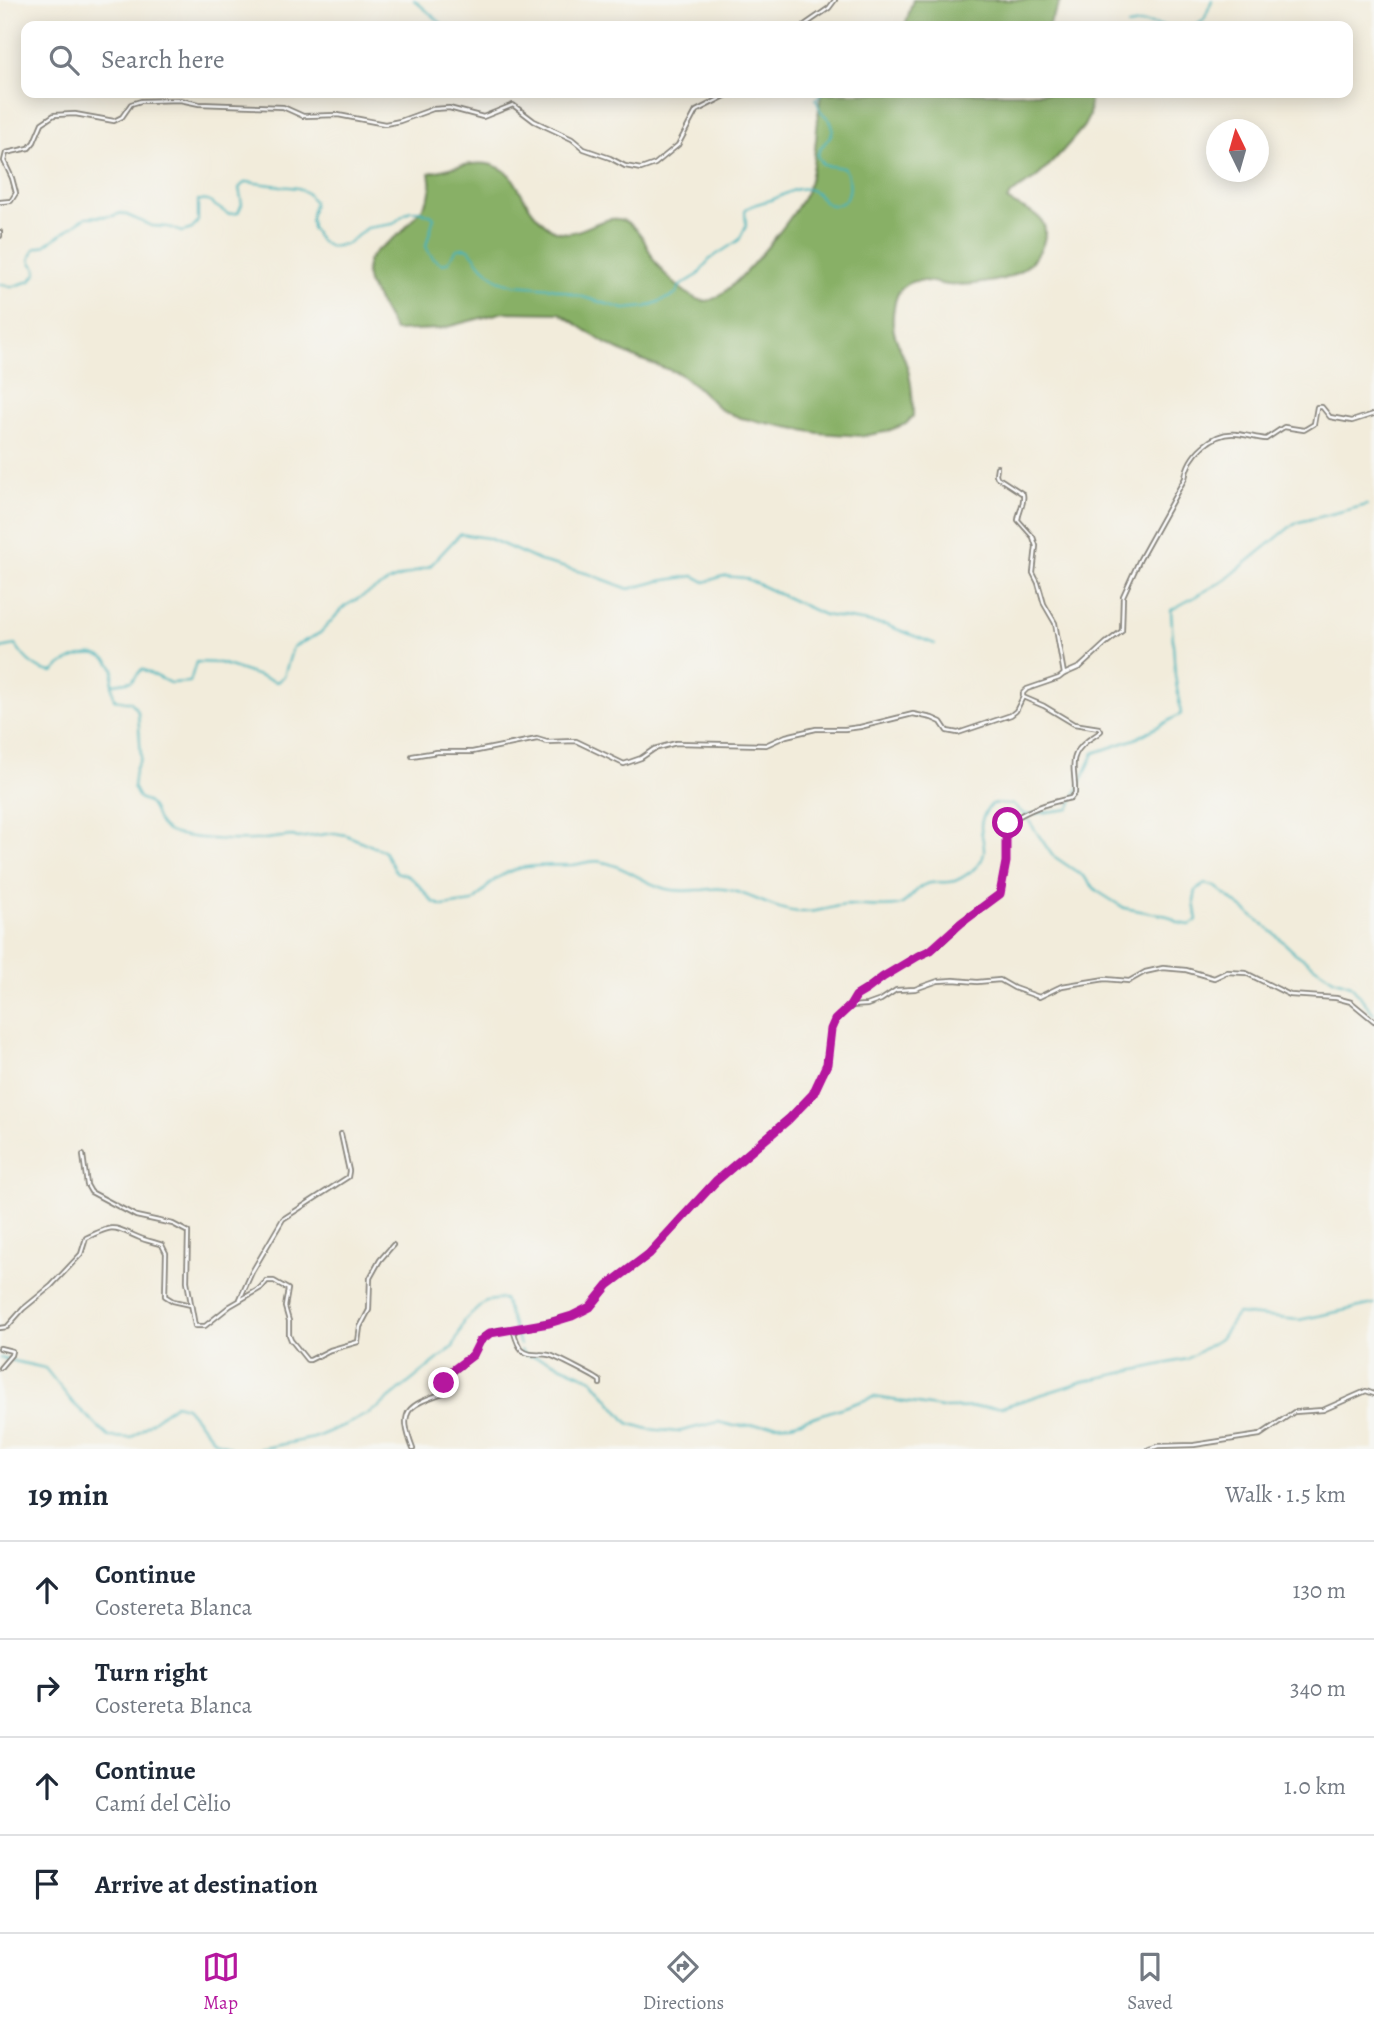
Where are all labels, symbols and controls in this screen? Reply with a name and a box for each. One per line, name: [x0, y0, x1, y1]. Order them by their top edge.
search box: [21, 21, 1353, 98]
icon: search: [45, 41, 83, 79]
text: Search here: [101, 42, 225, 77]
north arrow: [1206, 119, 1269, 182]
route start: [992, 807, 1023, 838]
route end: [428, 1367, 459, 1398]
text: 19 min: [28, 1475, 109, 1515]
text: Walk · 1.5 km: [1225, 1479, 1346, 1510]
text: Continue: [95, 1557, 196, 1592]
icon: ahead: [28, 1571, 66, 1609]
text: 130 m: [1293, 1575, 1346, 1606]
text: Costereta Blanca: [95, 1592, 252, 1623]
text: Turn right: [95, 1655, 208, 1690]
icon: right: [28, 1669, 66, 1707]
text: 340 m: [1290, 1673, 1346, 1704]
text: Costereta Blanca: [95, 1690, 252, 1721]
text: Continue: [95, 1753, 196, 1788]
icon: ahead: [28, 1767, 66, 1805]
text: 1.0 km: [1284, 1771, 1346, 1802]
text: Camí del Cèlio: [95, 1788, 231, 1819]
icon: arrive: [28, 1865, 66, 1903]
text: Arrive at destination: [95, 1867, 318, 1902]
tab: Map: [202, 1948, 240, 2016]
tab: Directions: [643, 1948, 724, 2016]
tab: Saved: [1127, 1948, 1172, 2016]

